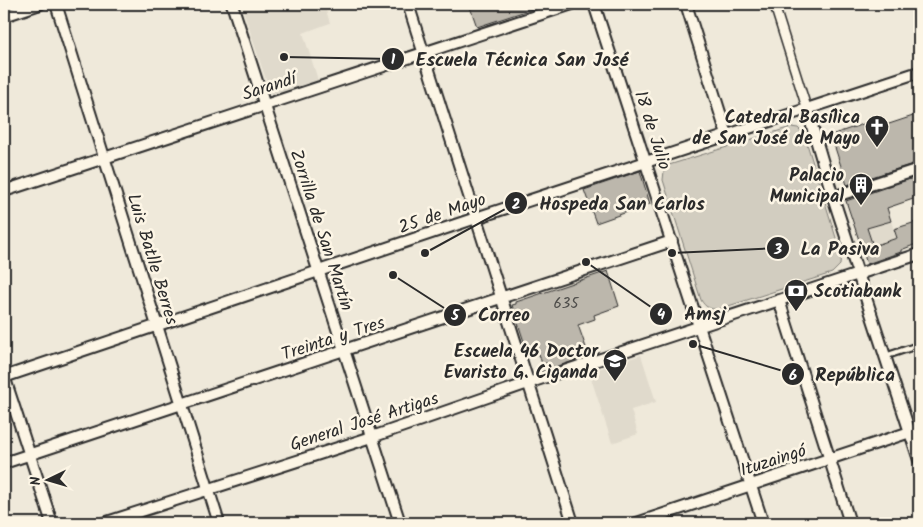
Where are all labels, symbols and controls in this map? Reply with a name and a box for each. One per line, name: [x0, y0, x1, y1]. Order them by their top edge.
callout: Escuela Técnica San José: [381, 42, 638, 76]
text: Escuela Técnica San José: [416, 46, 630, 76]
text: 1: [391, 48, 396, 72]
street label: Sarandí: [239, 64, 303, 110]
street label: 18 de Julio: [625, 87, 678, 174]
place label: Catedral Basílica de San José de Mayo: [692, 104, 860, 154]
church icon: Catedral Basílica de San José de Mayo: [864, 114, 890, 148]
street label: Zorrilla de San Martín: [281, 146, 360, 315]
place label: Palacio Municipal: [770, 162, 844, 212]
building icon: Palacio Municipal: [848, 172, 874, 206]
street label: 25 de Mayo: [395, 186, 490, 243]
callout: Hospeda San Carlos: [504, 186, 714, 220]
street label: Luis Batlle Berres: [118, 190, 185, 329]
text: Hospeda San Carlos: [539, 190, 705, 220]
text: 2: [512, 193, 521, 217]
callout: La Pasiva: [766, 231, 890, 265]
text: La Pasiva: [800, 235, 880, 265]
text: 3: [773, 238, 782, 262]
bank icon: Scotiabank: [783, 278, 809, 312]
place label: Scotiabank: [814, 278, 902, 307]
house number: 635: [554, 292, 579, 316]
callout: Amsj: [649, 297, 735, 331]
callout: Correo: [443, 298, 540, 332]
text: Amsj: [684, 300, 727, 330]
text: Correo: [478, 301, 530, 331]
text: 4: [657, 303, 665, 327]
text: 5: [450, 304, 460, 328]
street label: Treinta y Tres: [278, 309, 389, 370]
place label: Escuela 46 Doctor Evaristo G. Ciganda: [444, 338, 599, 388]
school or university icon: Escuela 46 Doctor Evaristo G. Ciganda: [602, 348, 628, 382]
callout: República: [780, 357, 905, 391]
text: República: [815, 361, 895, 391]
text: 6: [789, 364, 797, 388]
street label: General José Artigas: [286, 385, 443, 460]
street label: Ituzaingó: [737, 437, 811, 486]
north arrow: [22, 454, 72, 504]
text: N: [25, 476, 47, 486]

